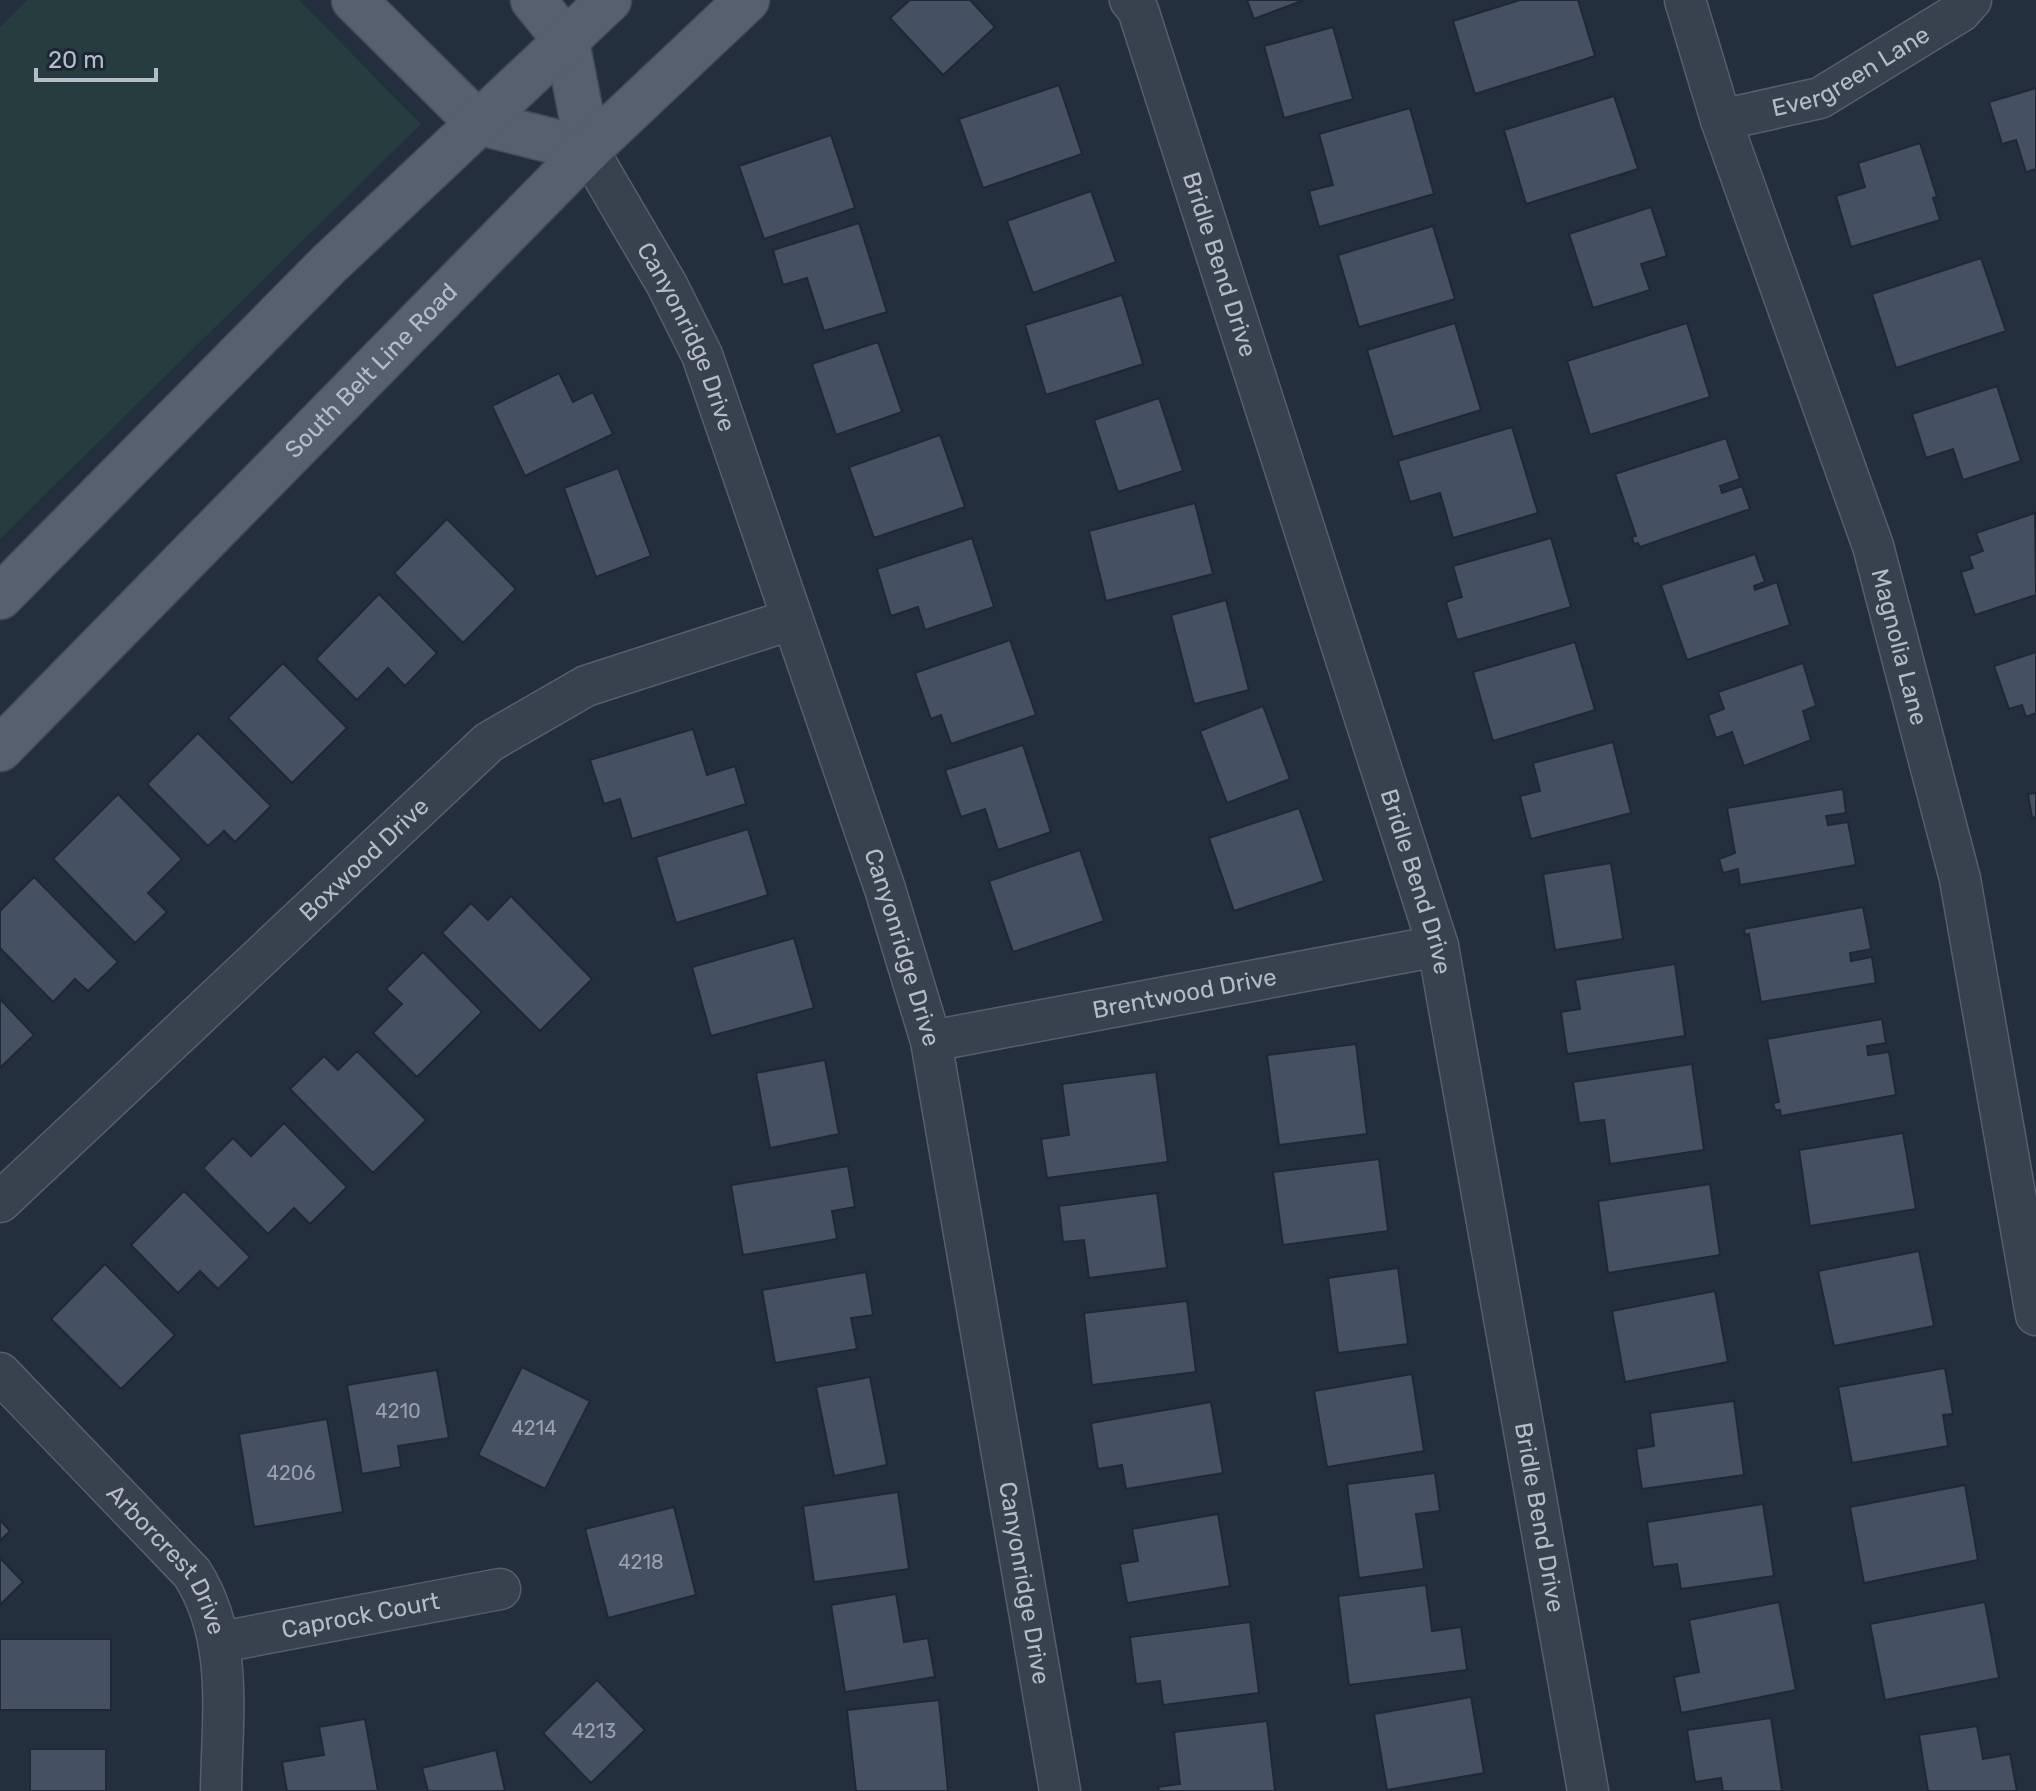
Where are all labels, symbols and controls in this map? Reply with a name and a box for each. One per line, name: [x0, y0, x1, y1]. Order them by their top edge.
street label: Evergreen Lane: [1769, 20, 1935, 122]
scale bar: [36, 32, 156, 82]
text: 20 m: [48, 46, 105, 74]
street label: Bridle Bend Drive: [1177, 169, 1262, 360]
street label: Canyonridge Drive: [631, 237, 741, 435]
street label: South Belt Line Road: [279, 278, 463, 464]
street label: Magnolia Lane: [1866, 566, 1933, 728]
street label: Bridle Bend Drive: [1375, 786, 1457, 977]
street label: Boxwood Drive: [294, 792, 435, 927]
street label: Canyonridge Drive: [858, 845, 946, 1050]
street label: Brentwood Drive: [1090, 963, 1279, 1024]
house number: 4210: [375, 1399, 421, 1423]
house number: 4214: [511, 1416, 557, 1440]
street label: Bridle Bend Drive: [1509, 1420, 1570, 1615]
house number: 4206: [267, 1461, 315, 1485]
street label: Arborcrest Drive: [101, 1479, 230, 1638]
street label: Canyonridge Drive: [993, 1480, 1055, 1687]
house number: 4218: [618, 1550, 664, 1574]
street label: Caprock Court: [279, 1587, 442, 1644]
house number: 4213: [572, 1719, 616, 1743]

